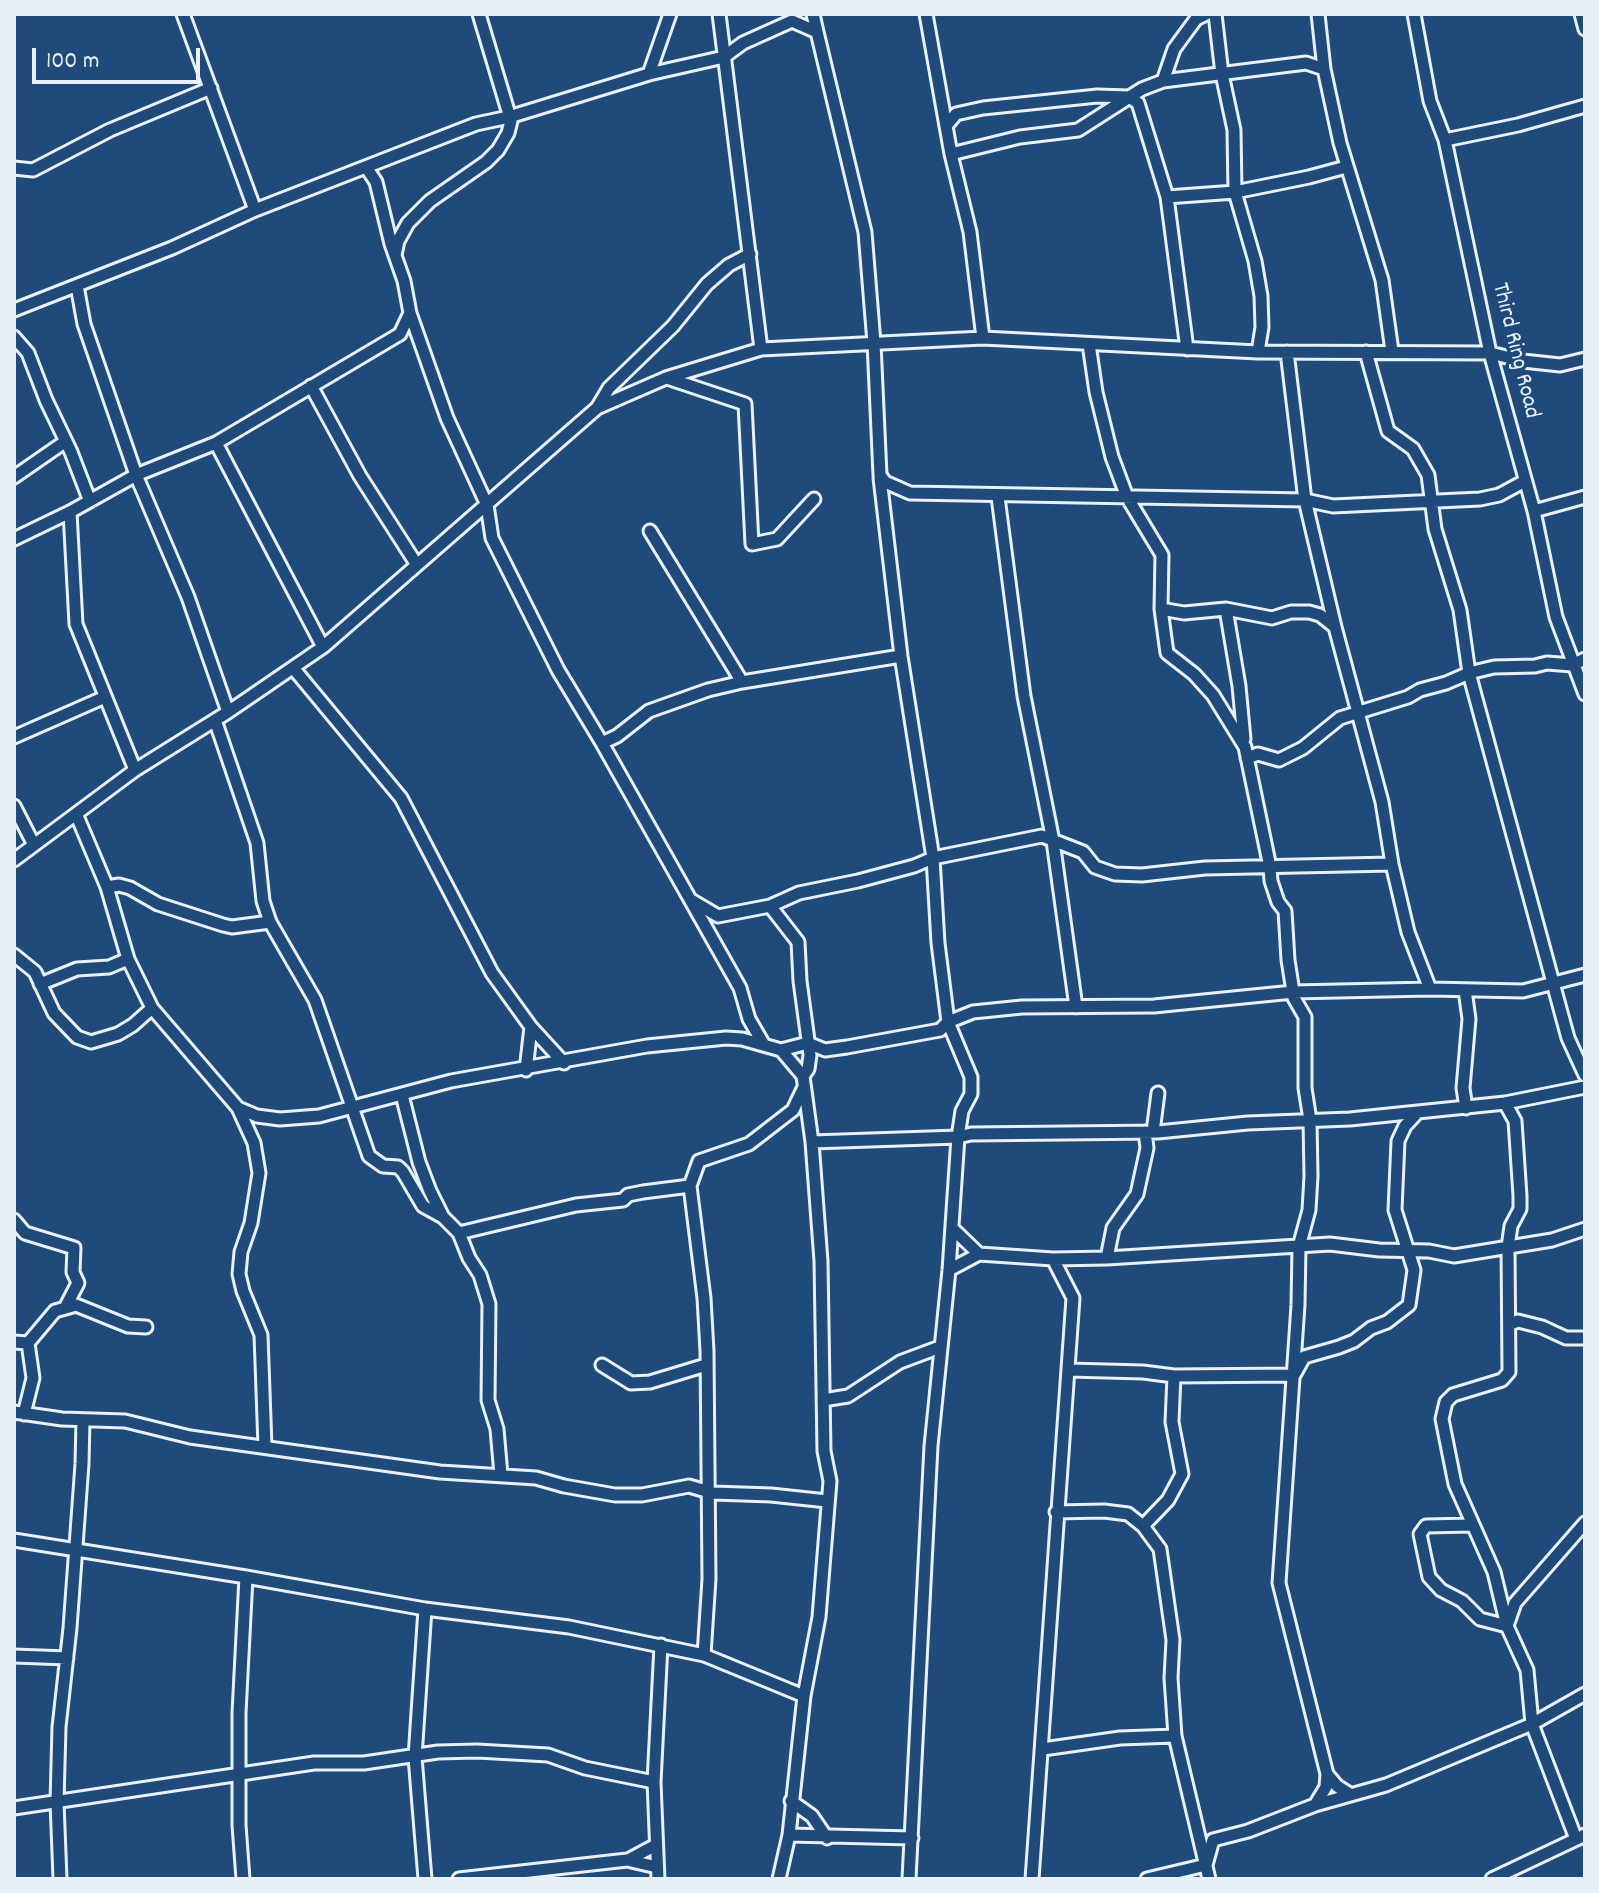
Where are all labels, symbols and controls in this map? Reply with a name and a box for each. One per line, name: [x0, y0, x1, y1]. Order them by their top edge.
scale bar: [36, 32, 204, 82]
text: 100 m: [46, 45, 99, 79]
street label: Third Ring Road: [1483, 280, 1545, 422]

